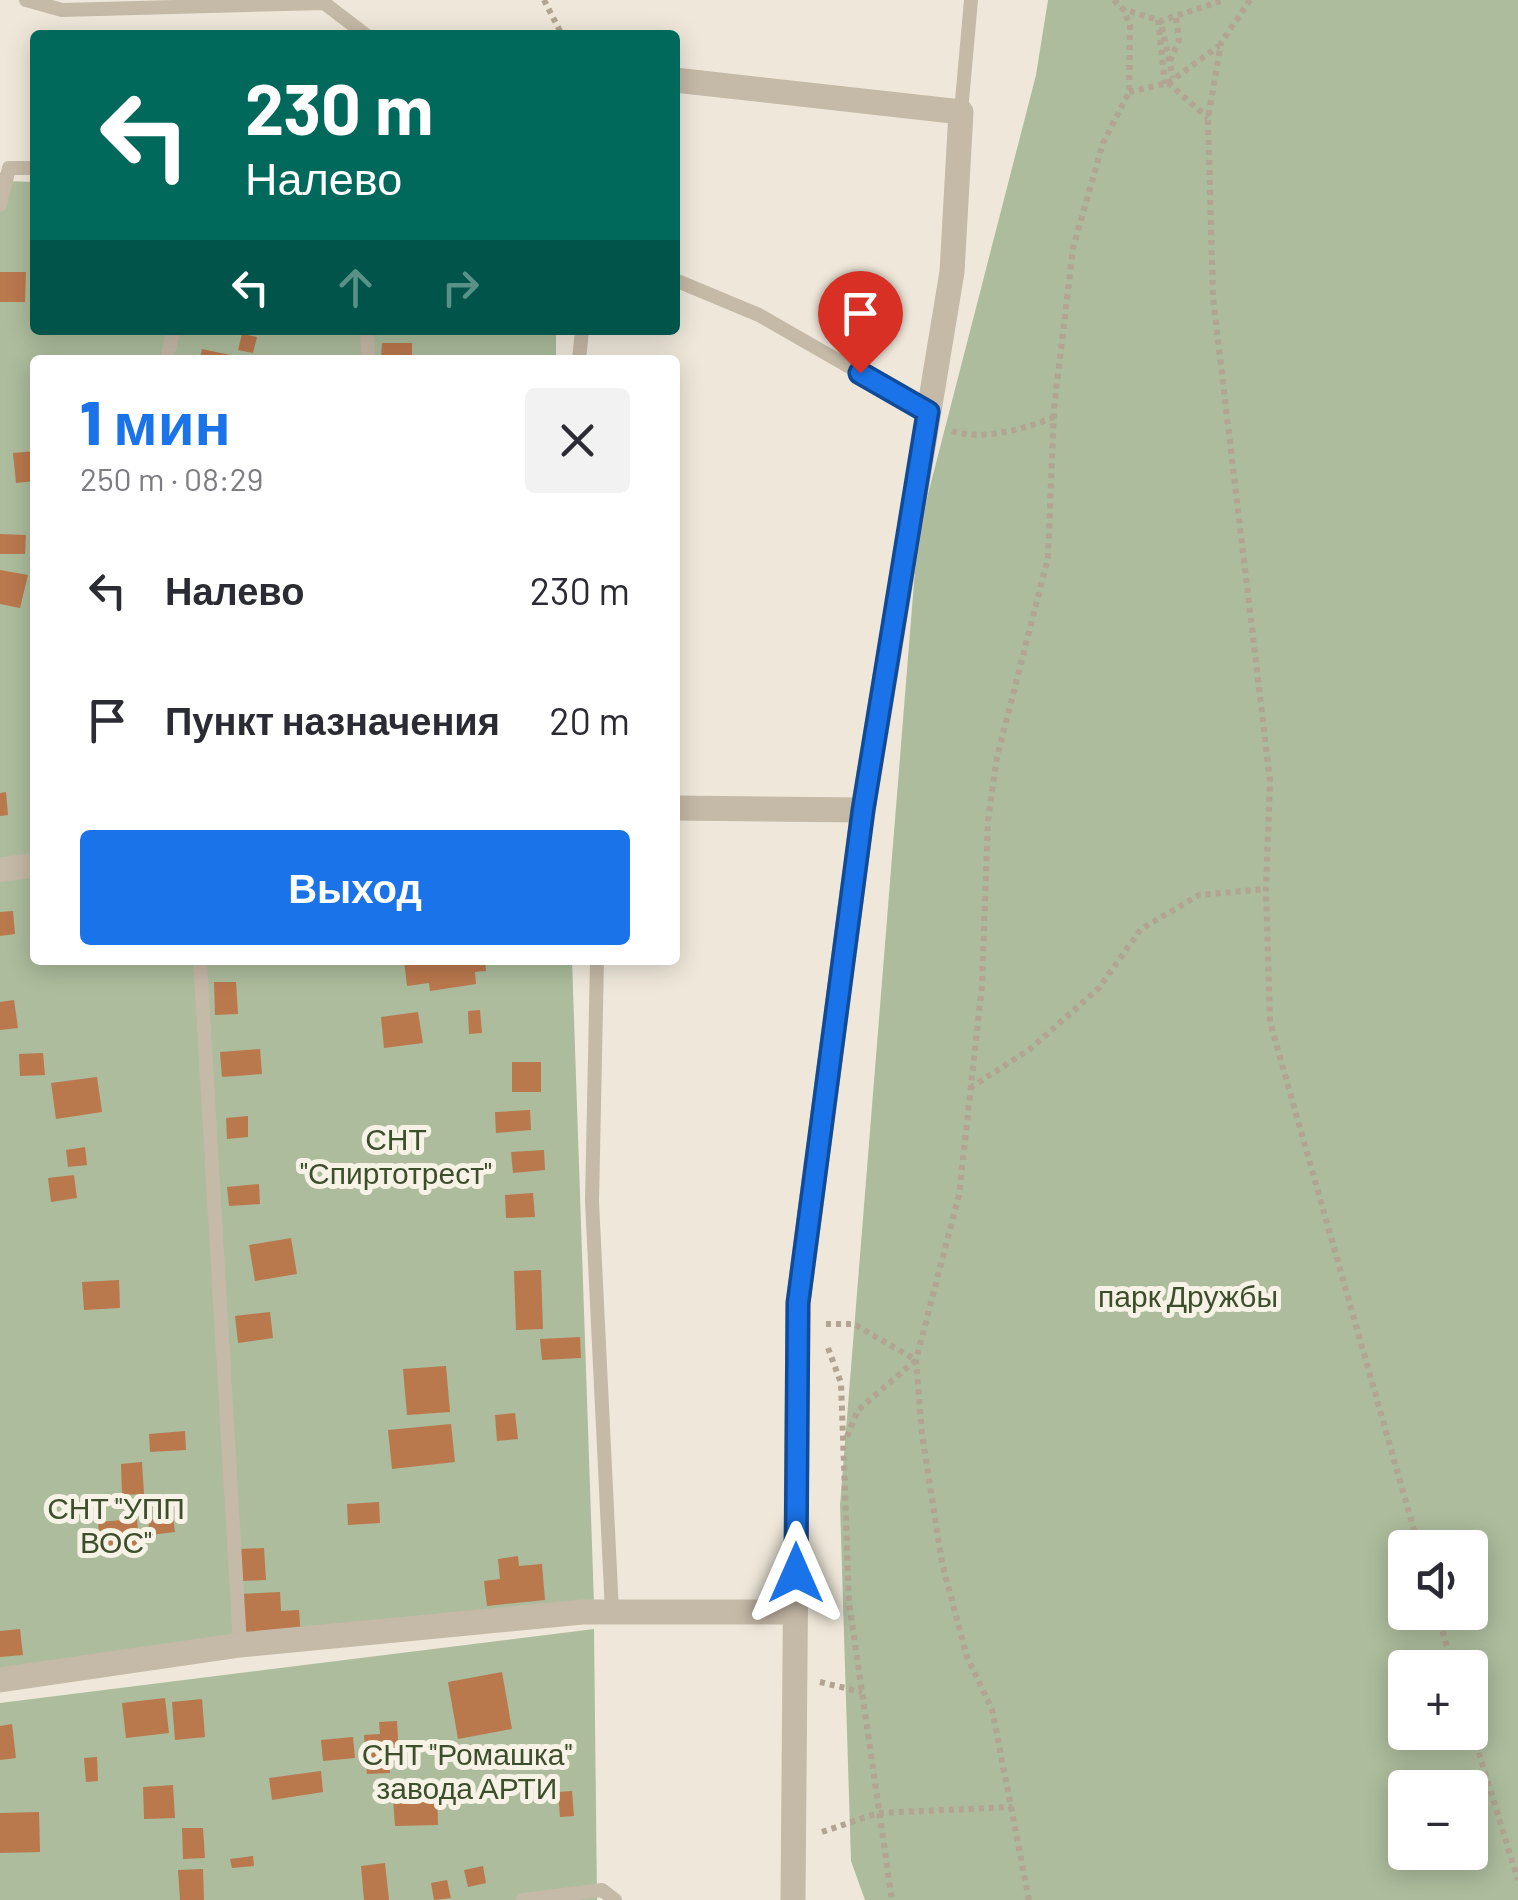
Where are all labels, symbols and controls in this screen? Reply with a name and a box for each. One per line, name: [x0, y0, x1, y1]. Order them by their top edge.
text: 230 m: [245, 65, 433, 149]
icon: left: [80, 70, 210, 200]
text: Налево: [245, 150, 402, 204]
icon: left: [223, 260, 278, 315]
icon: ahead: [328, 260, 383, 315]
icon: right: [433, 260, 488, 315]
pin: [818, 271, 903, 374]
icon: arrive: [833, 286, 888, 341]
text: 1 мин: [80, 385, 231, 457]
button: close: [525, 388, 630, 493]
text: 250 m · 08:29: [80, 459, 264, 497]
icon: left: [80, 563, 135, 618]
text: Налево: [165, 567, 304, 613]
text: 230 m: [530, 567, 630, 613]
icon: arrive: [80, 693, 135, 748]
text: Пункт назначения: [165, 697, 500, 743]
text: 20 m: [549, 697, 630, 743]
button: Выход: [80, 830, 630, 945]
park label: СНТ "Спиртотрест": [300, 1120, 492, 1190]
park label: парк Дружбы: [1098, 1277, 1278, 1313]
park label: СНТ "УПП ВОС": [47, 1489, 185, 1559]
position arrow: [744, 1521, 848, 1625]
map controls: [1388, 1530, 1488, 1870]
button: sound: [1388, 1530, 1488, 1630]
button: +: [1388, 1650, 1488, 1750]
park label: СНТ "Ромашка" завода АРТИ: [362, 1735, 572, 1805]
button: −: [1388, 1770, 1488, 1870]

